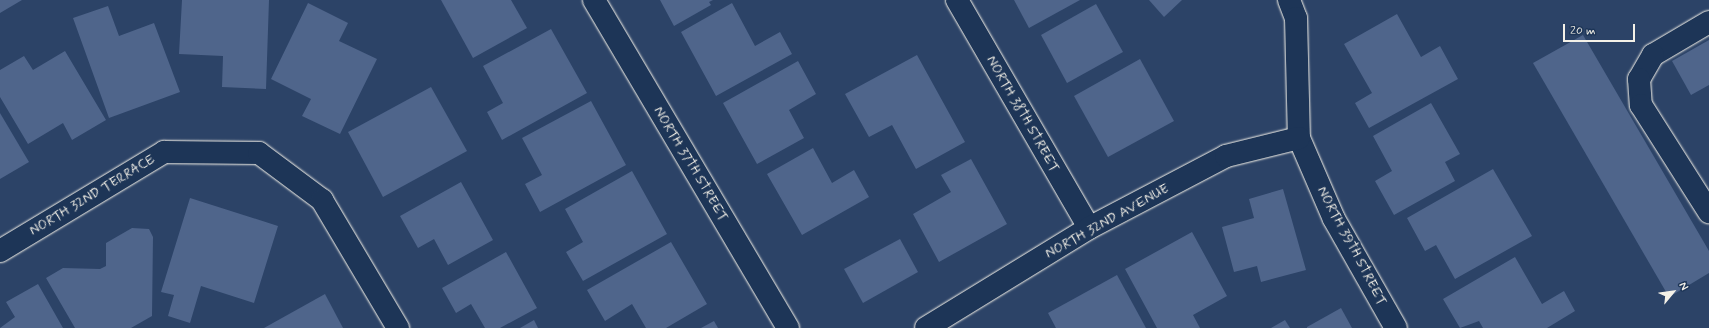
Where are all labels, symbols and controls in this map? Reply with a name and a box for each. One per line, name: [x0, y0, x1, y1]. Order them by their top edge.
scale bar: [1565, 16, 1637, 42]
text: 20 m: [1570, 23, 1596, 39]
street label: NORTH 38TH STREET: [982, 52, 1064, 176]
street label: NORTH 37TH STREET: [650, 103, 732, 225]
street label: NORTH 32ND TERRACE: [26, 151, 158, 239]
street label: NORTH 32ND AVENUE: [1042, 180, 1172, 262]
street label: NORTH 39TH STREET: [1313, 183, 1391, 309]
north arrow: [1653, 272, 1693, 312]
text: N: [1676, 280, 1691, 293]

